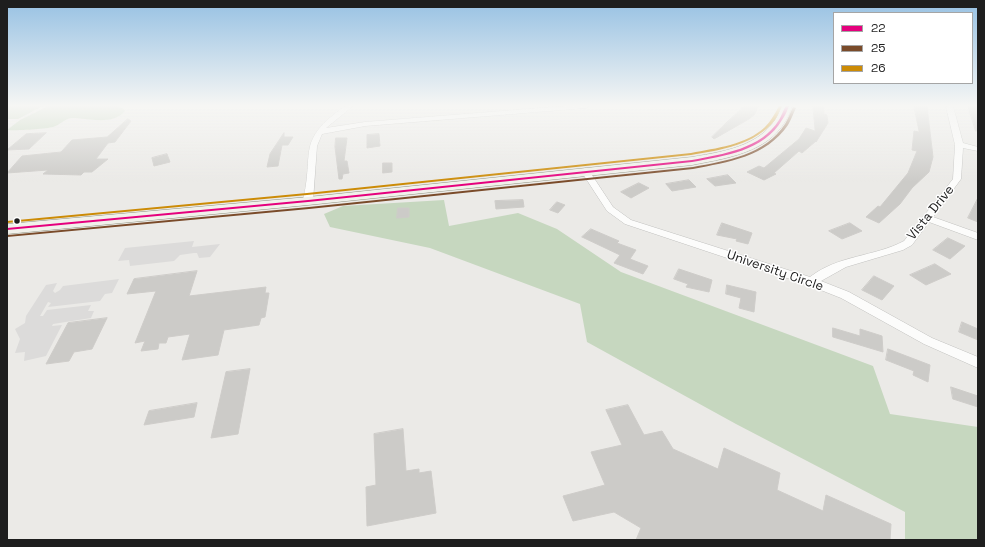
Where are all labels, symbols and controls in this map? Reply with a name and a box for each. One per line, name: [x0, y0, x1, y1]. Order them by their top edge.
legend: [833, 12, 973, 84]
text: 22: [871, 20, 885, 36]
text: 25: [871, 40, 885, 56]
text: 26: [871, 60, 886, 76]
street label: Vista Drive: [904, 183, 958, 243]
unlabelled marker: [12, 216, 22, 226]
street label: University Circle: [725, 247, 825, 295]

